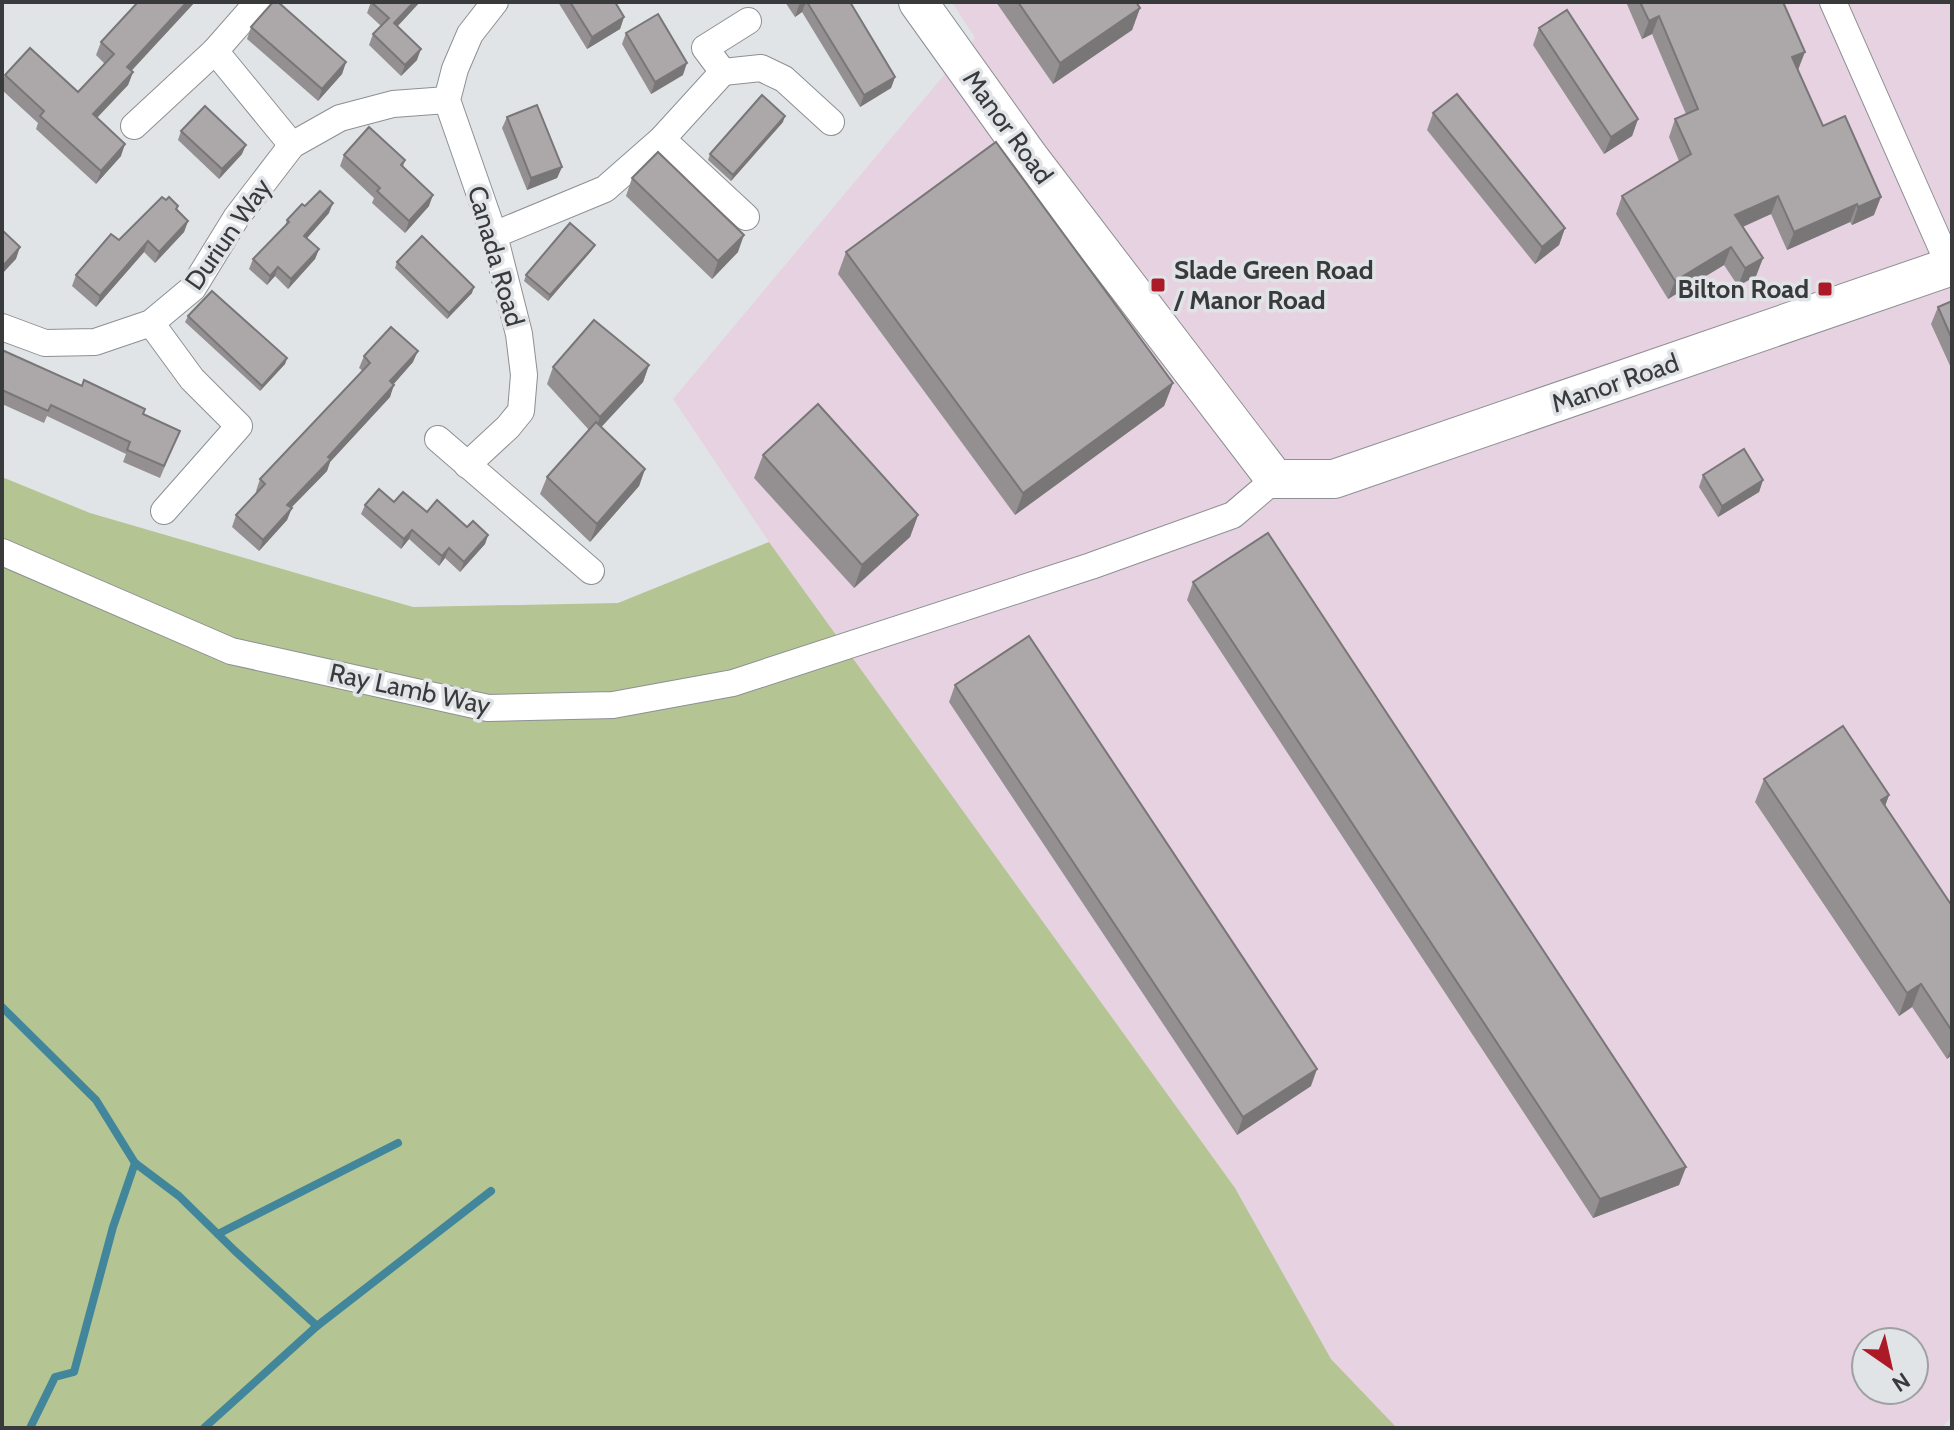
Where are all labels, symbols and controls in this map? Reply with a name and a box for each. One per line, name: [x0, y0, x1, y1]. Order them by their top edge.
street label: Manor Road: [956, 64, 1060, 190]
street label: Duriun Way: [178, 172, 278, 296]
street label: Canada Road: [461, 182, 531, 330]
place label: Slade Green Road / Manor Road: [1173, 254, 1374, 316]
place label: Bilton Road: [1678, 273, 1809, 305]
marker: Slade Green Road / Manor Road: [1149, 276, 1167, 294]
marker: Bilton Road: [1816, 280, 1834, 298]
street label: Manor Road: [1547, 346, 1683, 420]
street label: Ray Lamb Way: [327, 656, 493, 722]
north arrow: [1850, 1326, 1930, 1406]
text: N: [1887, 1367, 1915, 1398]

